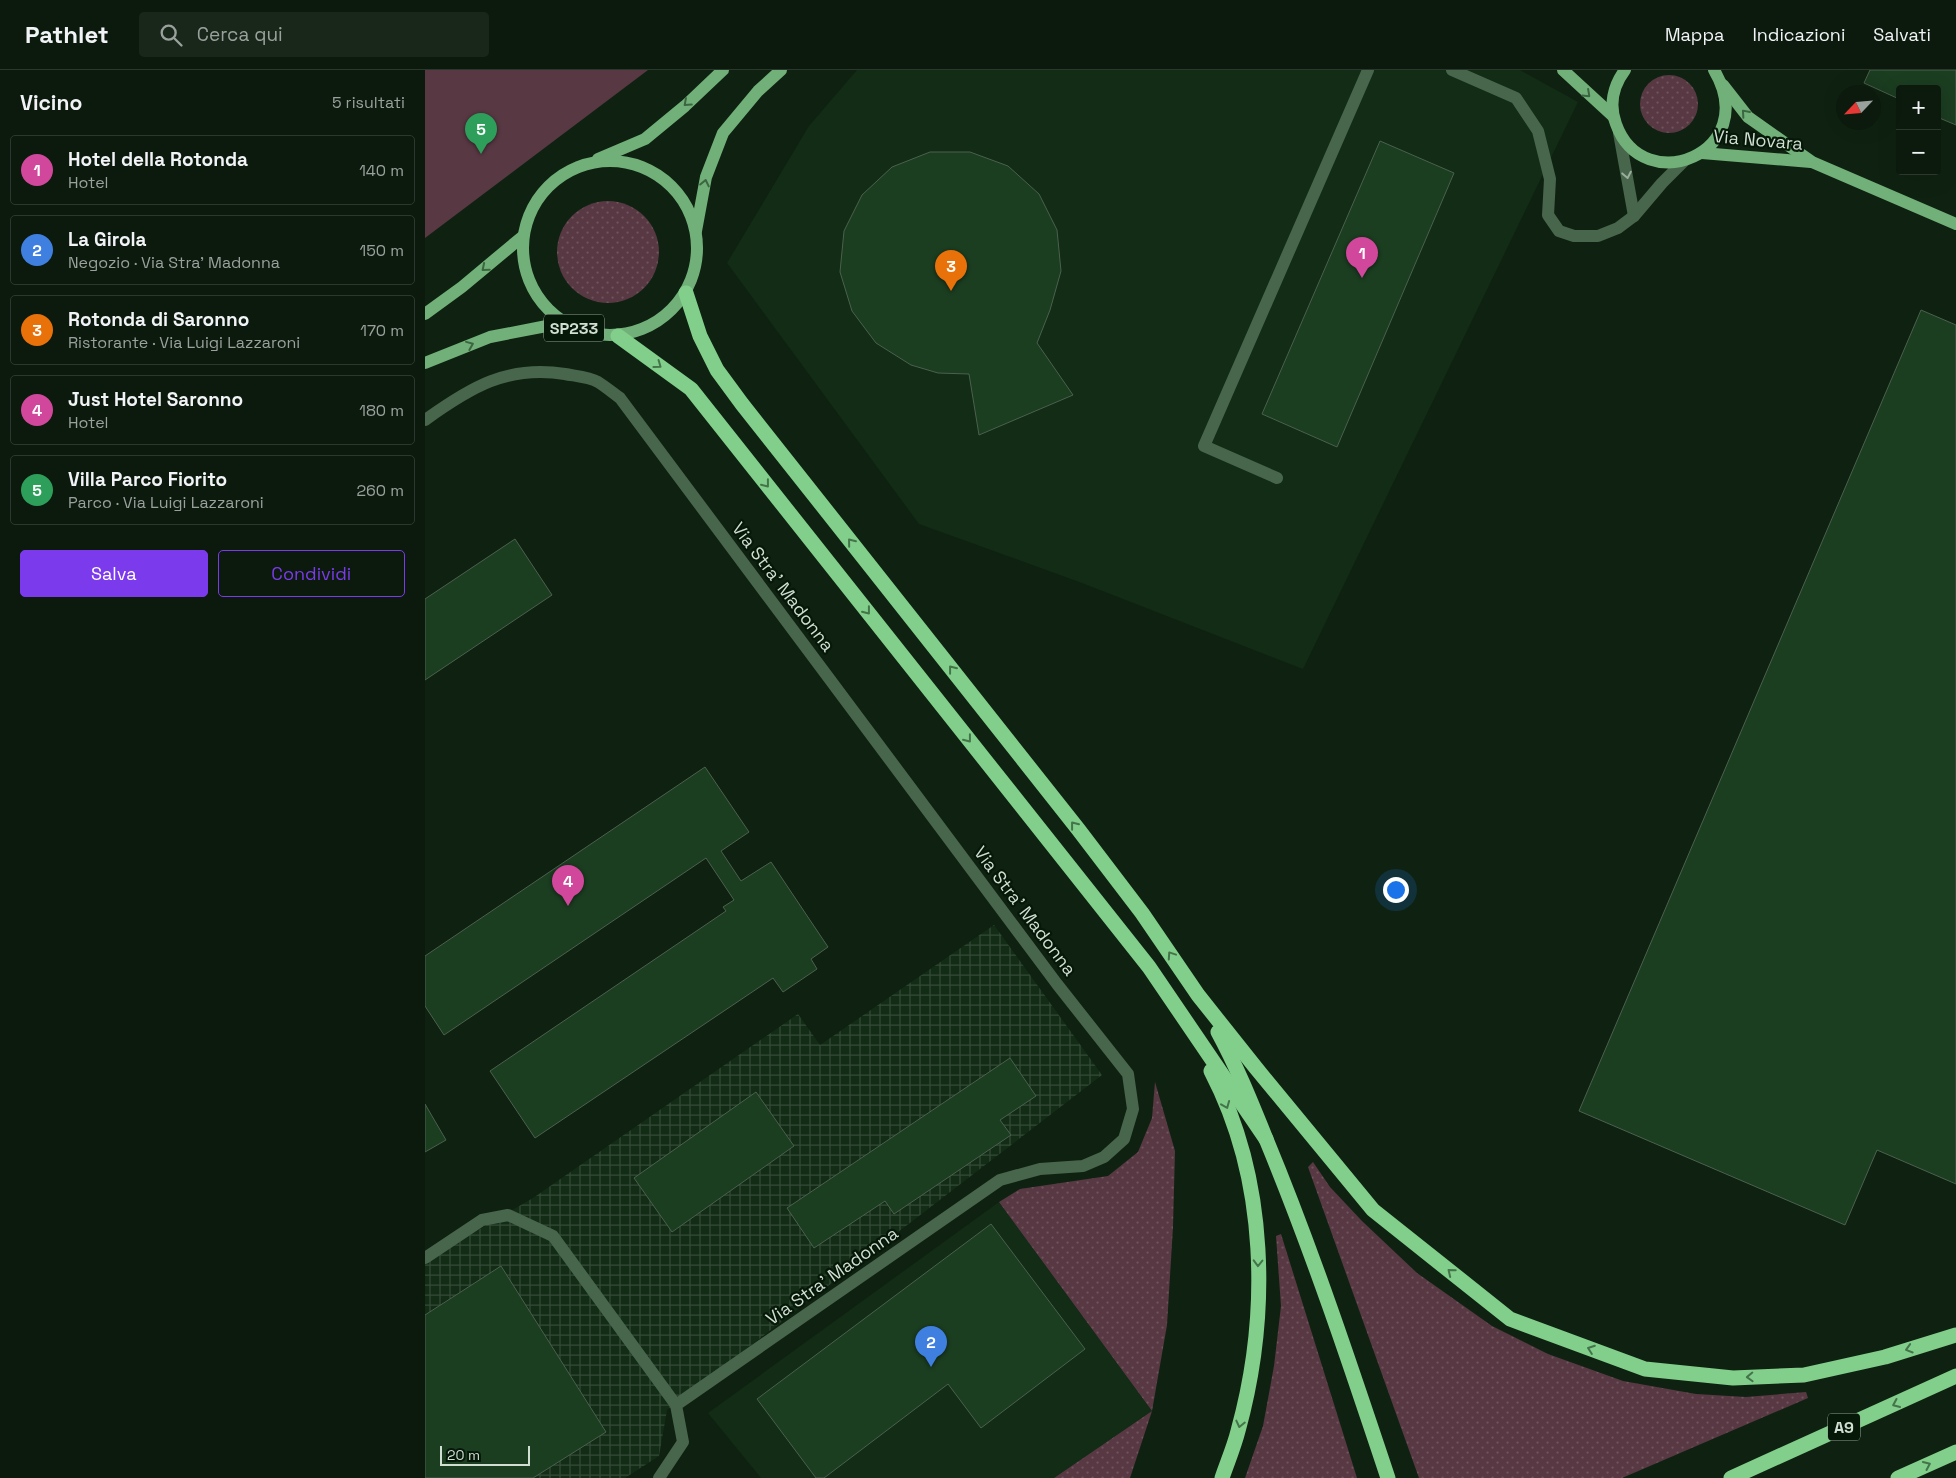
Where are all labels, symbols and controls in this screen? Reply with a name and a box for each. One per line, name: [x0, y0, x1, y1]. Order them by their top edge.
search box: [139, 12, 489, 57]
text: Pathlet: [25, 19, 109, 50]
icon: search: [157, 21, 185, 49]
text: Cerca qui: [197, 22, 283, 47]
text: Mappa: [1665, 23, 1724, 46]
text: Indicazioni: [1752, 23, 1845, 46]
text: Salvati: [1873, 23, 1931, 46]
north arrow: [1836, 85, 1881, 130]
map controls: [1896, 85, 1941, 175]
button: +: [1896, 85, 1941, 130]
one-way arrow: [1582, 88, 1591, 97]
text: Vicino: [20, 89, 82, 116]
text: 5 risultati: [332, 92, 405, 113]
one-way arrow: [684, 97, 693, 106]
one-way arrow: [1742, 109, 1751, 118]
pin: 5: [465, 113, 497, 154]
street label: Via Novara: [1712, 124, 1804, 155]
button: −: [1896, 130, 1941, 175]
text: Hotel della Rotonda: [68, 147, 248, 172]
text: 1: [33, 160, 41, 181]
text: 140 m: [359, 160, 404, 181]
one-way arrow: [1621, 170, 1632, 179]
text: Hotel: [68, 172, 109, 193]
one-way arrow: [700, 178, 710, 187]
text: La Girola: [68, 227, 147, 252]
pin: 1: [1346, 237, 1378, 278]
text: 2: [32, 240, 42, 261]
text: 150 m: [360, 240, 404, 261]
pin: 3: [935, 250, 967, 291]
text: Negozio · Via Stra' Madonna: [68, 252, 280, 273]
one-way arrow: [482, 263, 491, 271]
text: Rotonda di Saronno: [68, 307, 249, 332]
road number: SP233: [544, 314, 604, 342]
text: 3: [32, 320, 42, 341]
text: 170 m: [360, 320, 404, 341]
text: Ristorante · Via Luigi Lazzaroni: [68, 332, 300, 353]
one-way arrow: [465, 341, 474, 351]
one-way arrow: [652, 359, 662, 368]
text: Just Hotel Saronno: [68, 387, 243, 412]
text: 4: [32, 400, 42, 421]
text: 180 m: [359, 400, 404, 421]
text: Hotel: [68, 412, 109, 433]
text: Villa Parco Fiorito: [68, 467, 227, 492]
one-way arrow: [761, 478, 769, 487]
text: 5: [32, 480, 42, 501]
text: 260 m: [356, 480, 404, 501]
text: Parco · Via Luigi Lazzaroni: [68, 492, 264, 513]
street label: Via Stra' Madonna: [727, 517, 840, 656]
one-way arrow: [849, 539, 857, 548]
button: Salva: [20, 550, 208, 597]
button: Condividi: [218, 550, 405, 597]
one-way arrow: [862, 606, 871, 615]
one-way arrow: [950, 666, 958, 675]
one-way arrow: [963, 733, 971, 742]
one-way arrow: [1071, 821, 1080, 830]
street label: Via Stra' Madonna: [969, 841, 1082, 980]
pin: 4: [552, 865, 584, 906]
your location: [1383, 877, 1409, 903]
one-way arrow: [1168, 951, 1177, 961]
one-way arrow: [1219, 1100, 1230, 1109]
street label: Via Stra' Madonna: [761, 1221, 902, 1330]
one-way arrow: [1253, 1260, 1263, 1267]
one-way arrow: [1448, 1270, 1457, 1278]
pin: 2: [915, 1326, 947, 1367]
one-way arrow: [1906, 1344, 1914, 1354]
one-way arrow: [1588, 1345, 1596, 1355]
one-way arrow: [1746, 1372, 1754, 1382]
one-way arrow: [1892, 1397, 1901, 1408]
road number: A9: [1828, 1414, 1860, 1440]
one-way arrow: [1235, 1420, 1246, 1429]
scale bar: [440, 1443, 530, 1466]
text: 20 m: [447, 1446, 480, 1464]
one-way arrow: [1922, 1461, 1931, 1472]

